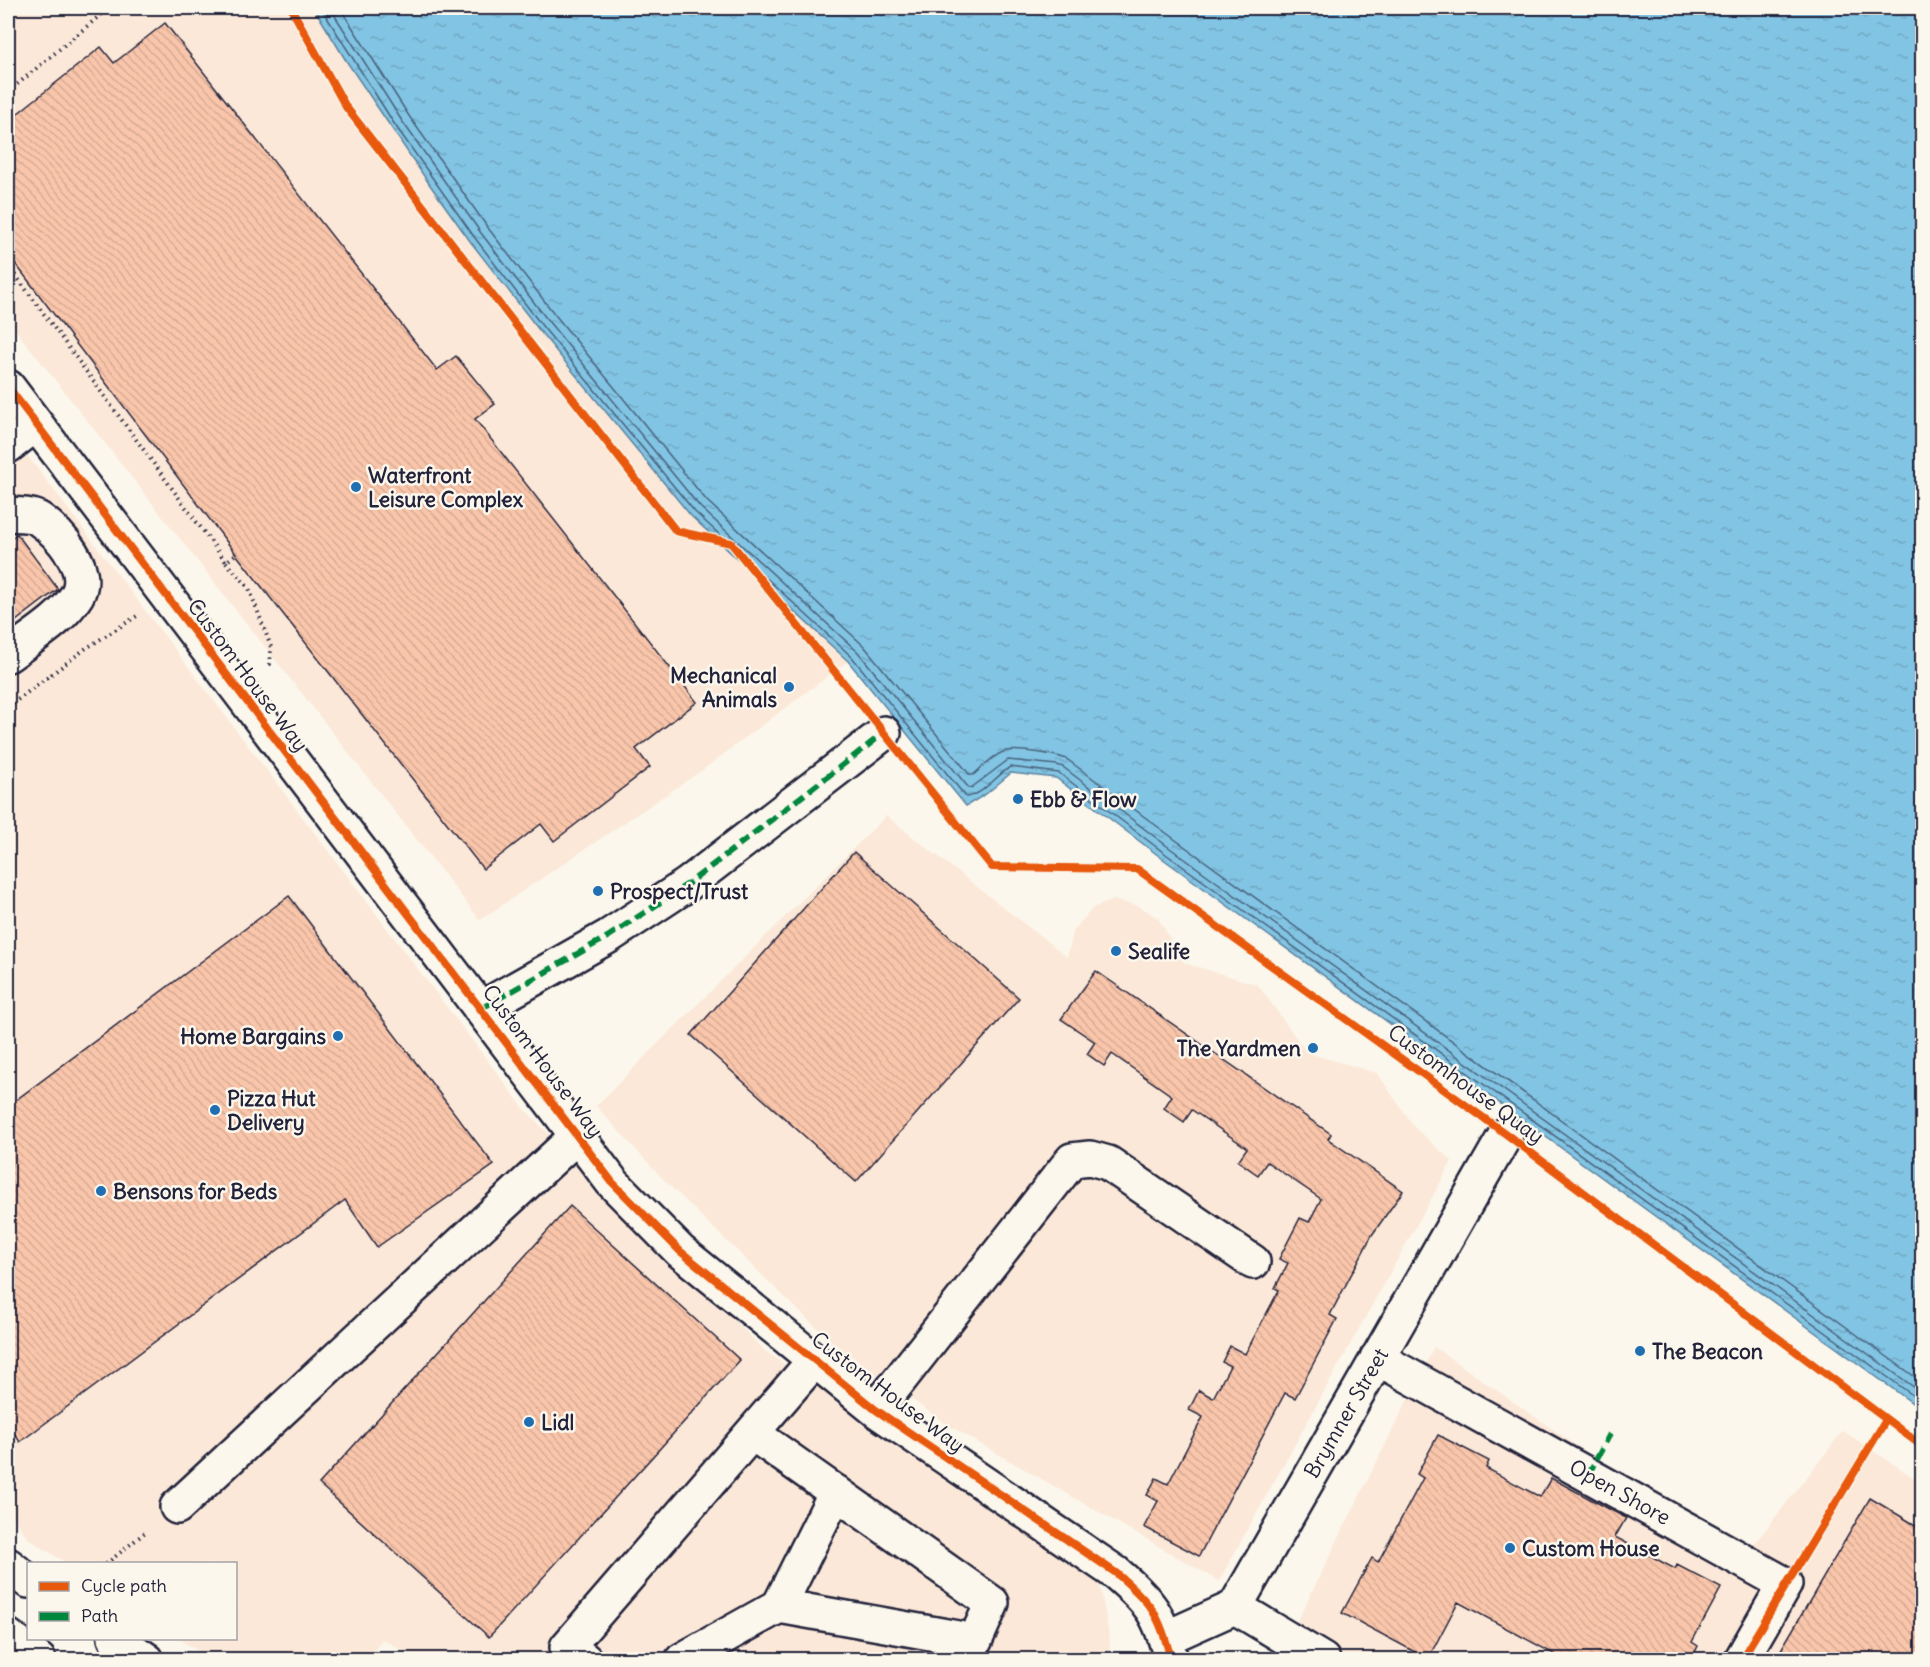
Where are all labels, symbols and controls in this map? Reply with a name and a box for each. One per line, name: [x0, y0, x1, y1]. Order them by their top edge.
place label: Waterfront Leisure Complex: [368, 462, 524, 513]
marker: Waterfront Leisure Complex: [349, 480, 363, 494]
street label: Custom House Way: [182, 593, 314, 757]
place label: Mechanical Animals: [670, 662, 777, 713]
marker: Mechanical Animals: [782, 680, 796, 694]
place label: Ebb & Flow: [1030, 786, 1137, 813]
marker: Ebb & Flow: [1011, 792, 1025, 806]
place label: Prospect/Trust: [610, 878, 749, 905]
marker: Prospect/Trust: [591, 884, 605, 898]
place label: Sealife: [1128, 938, 1190, 965]
marker: Sealife: [1109, 944, 1123, 958]
street label: Custom House Way: [477, 979, 609, 1143]
street label: Customhouse Quay: [1383, 1018, 1549, 1150]
place label: Home Bargains: [180, 1023, 326, 1050]
marker: Home Bargains: [331, 1029, 345, 1043]
place label: The Yardmen: [1177, 1035, 1301, 1062]
marker: The Yardmen: [1306, 1041, 1320, 1055]
place label: Pizza Hut Delivery: [227, 1085, 317, 1136]
marker: Pizza Hut Delivery: [208, 1103, 222, 1117]
place label: Bensons for Beds: [113, 1178, 278, 1205]
marker: Bensons for Beds: [94, 1184, 108, 1198]
street label: Custom House Way: [806, 1326, 970, 1458]
place label: The Beacon: [1652, 1338, 1763, 1365]
street label: Brymner Street: [1298, 1343, 1394, 1483]
marker: The Beacon: [1633, 1344, 1647, 1358]
place label: Lidl: [541, 1409, 574, 1436]
marker: Lidl: [522, 1415, 536, 1429]
street label: Open Shore: [1565, 1453, 1675, 1531]
place label: Custom House: [1522, 1535, 1660, 1562]
marker: Custom House: [1503, 1541, 1517, 1555]
legend: [27, 1562, 237, 1640]
text: Cycle path: [81, 1574, 167, 1597]
text: Path: [81, 1604, 118, 1627]

